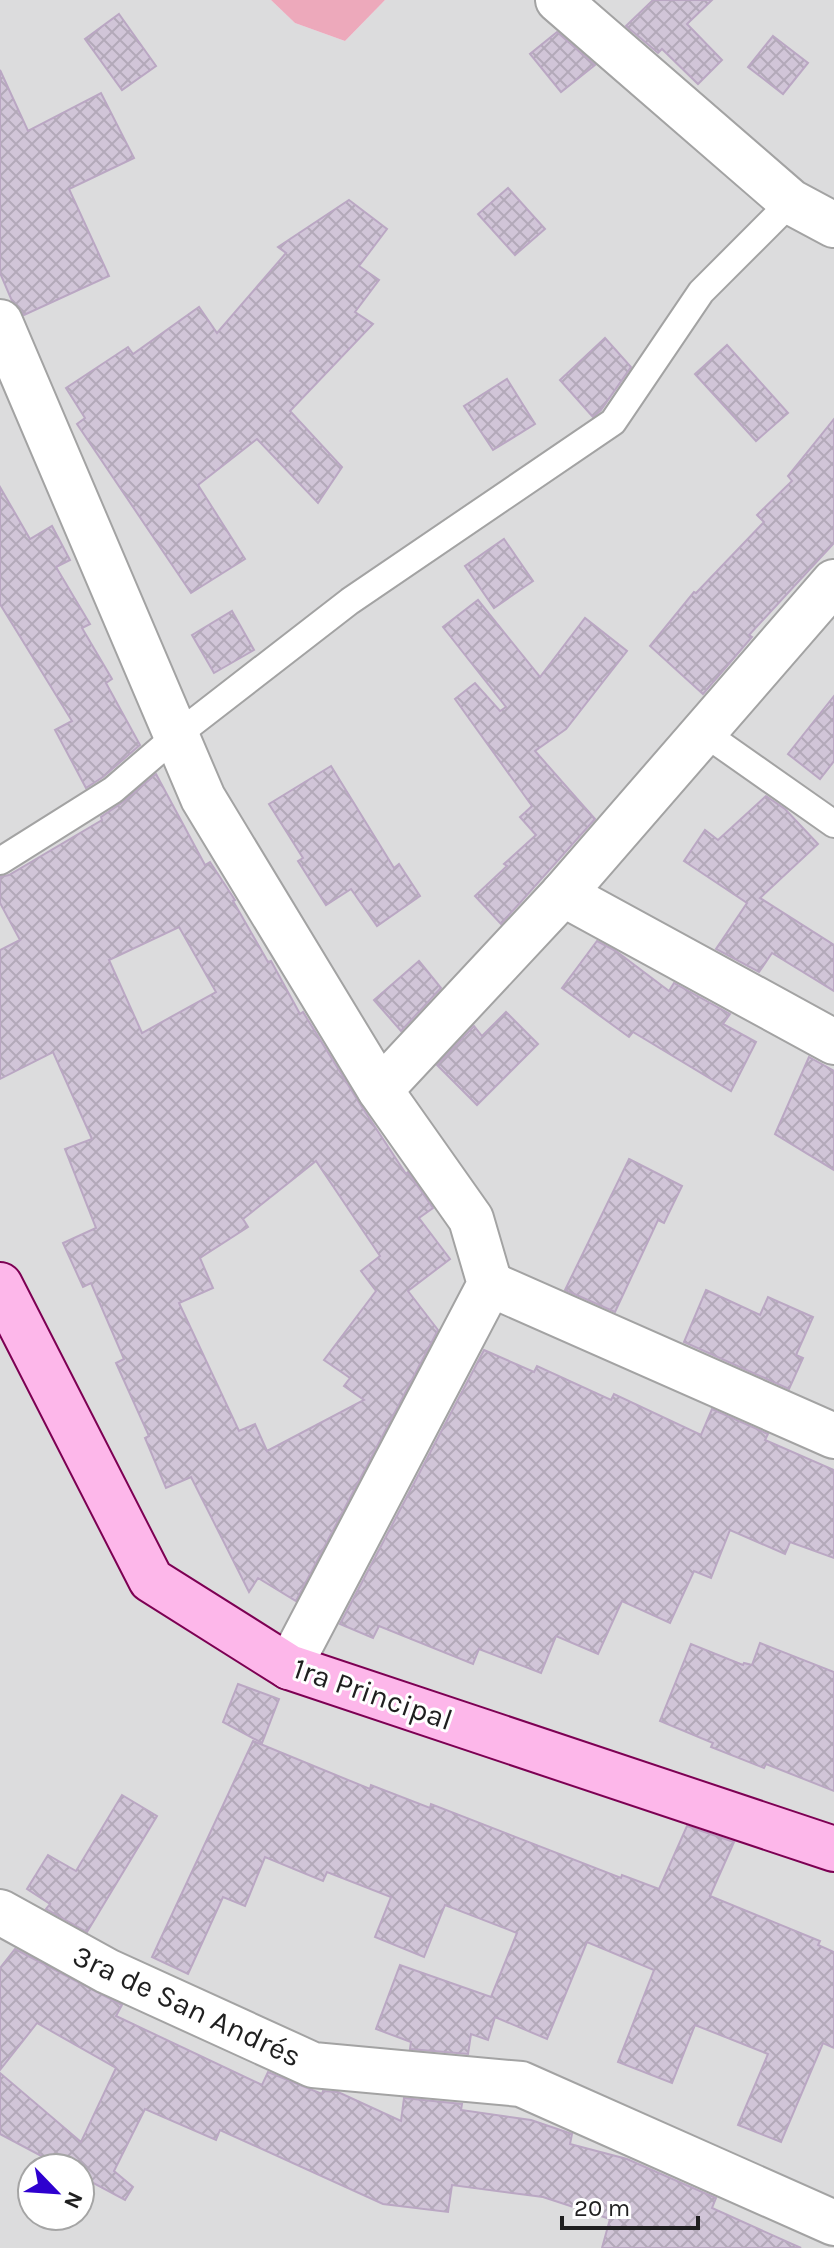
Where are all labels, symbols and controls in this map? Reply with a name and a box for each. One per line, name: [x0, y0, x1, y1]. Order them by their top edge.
street label: 1ra Principal: [289, 1650, 457, 1738]
street label: 3ra de San Andrés: [67, 1937, 307, 2075]
north arrow: [16, 2152, 96, 2232]
scale bar: [562, 2180, 698, 2230]
text: N: [58, 2187, 88, 2213]
text: 20 m: [574, 2194, 630, 2222]

